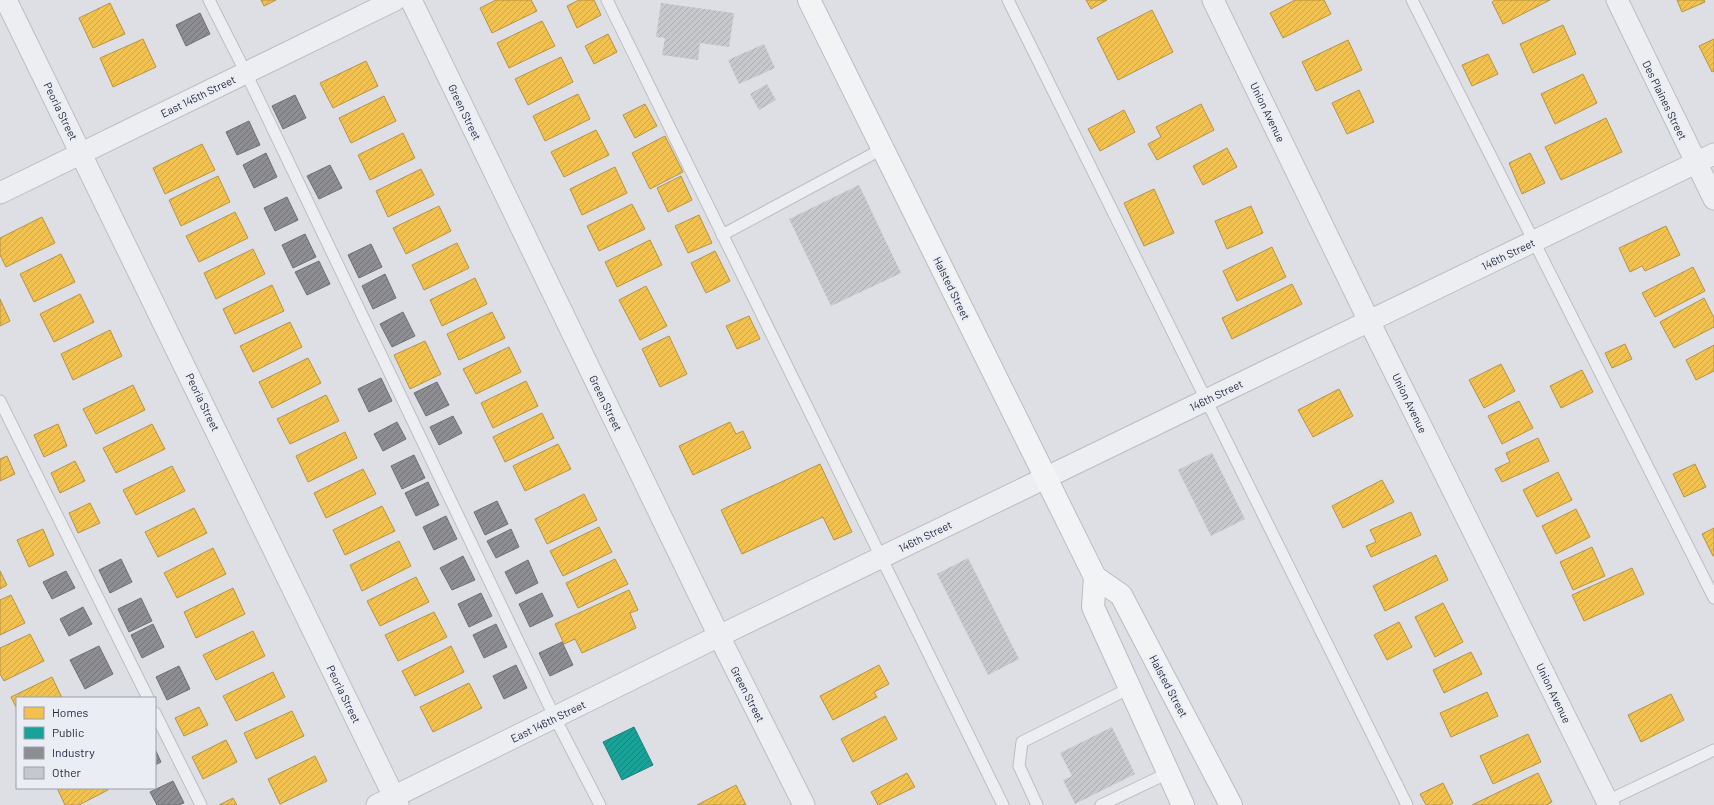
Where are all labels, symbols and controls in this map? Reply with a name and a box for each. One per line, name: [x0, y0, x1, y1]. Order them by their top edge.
street label: Des Plaines Street: [1640, 58, 1690, 142]
street label: East 145th Street: [159, 72, 237, 120]
street label: Peoria Street: [41, 80, 81, 142]
street label: Union Avenue: [1248, 80, 1288, 144]
street label: Green Street: [446, 82, 484, 142]
street label: 146th Street: [1479, 235, 1537, 273]
street label: Halsted Street: [931, 254, 973, 322]
street label: Peoria Street: [183, 371, 223, 433]
street label: Union Avenue: [1390, 371, 1430, 435]
street label: Green Street: [587, 373, 625, 433]
street label: 146th Street: [1187, 376, 1245, 414]
street label: 146th Street: [896, 517, 954, 555]
street label: Halsted Street: [1147, 653, 1191, 719]
street label: Union Avenue: [1534, 661, 1574, 725]
street label: Peoria Street: [324, 663, 364, 725]
street label: Green Street: [728, 664, 768, 724]
legend: [16, 697, 156, 789]
street label: East 146th Street: [509, 697, 587, 745]
text: Homes: [52, 705, 89, 719]
text: Public: [52, 725, 84, 739]
text: Industry: [52, 745, 95, 759]
text: Other: [52, 765, 82, 779]

